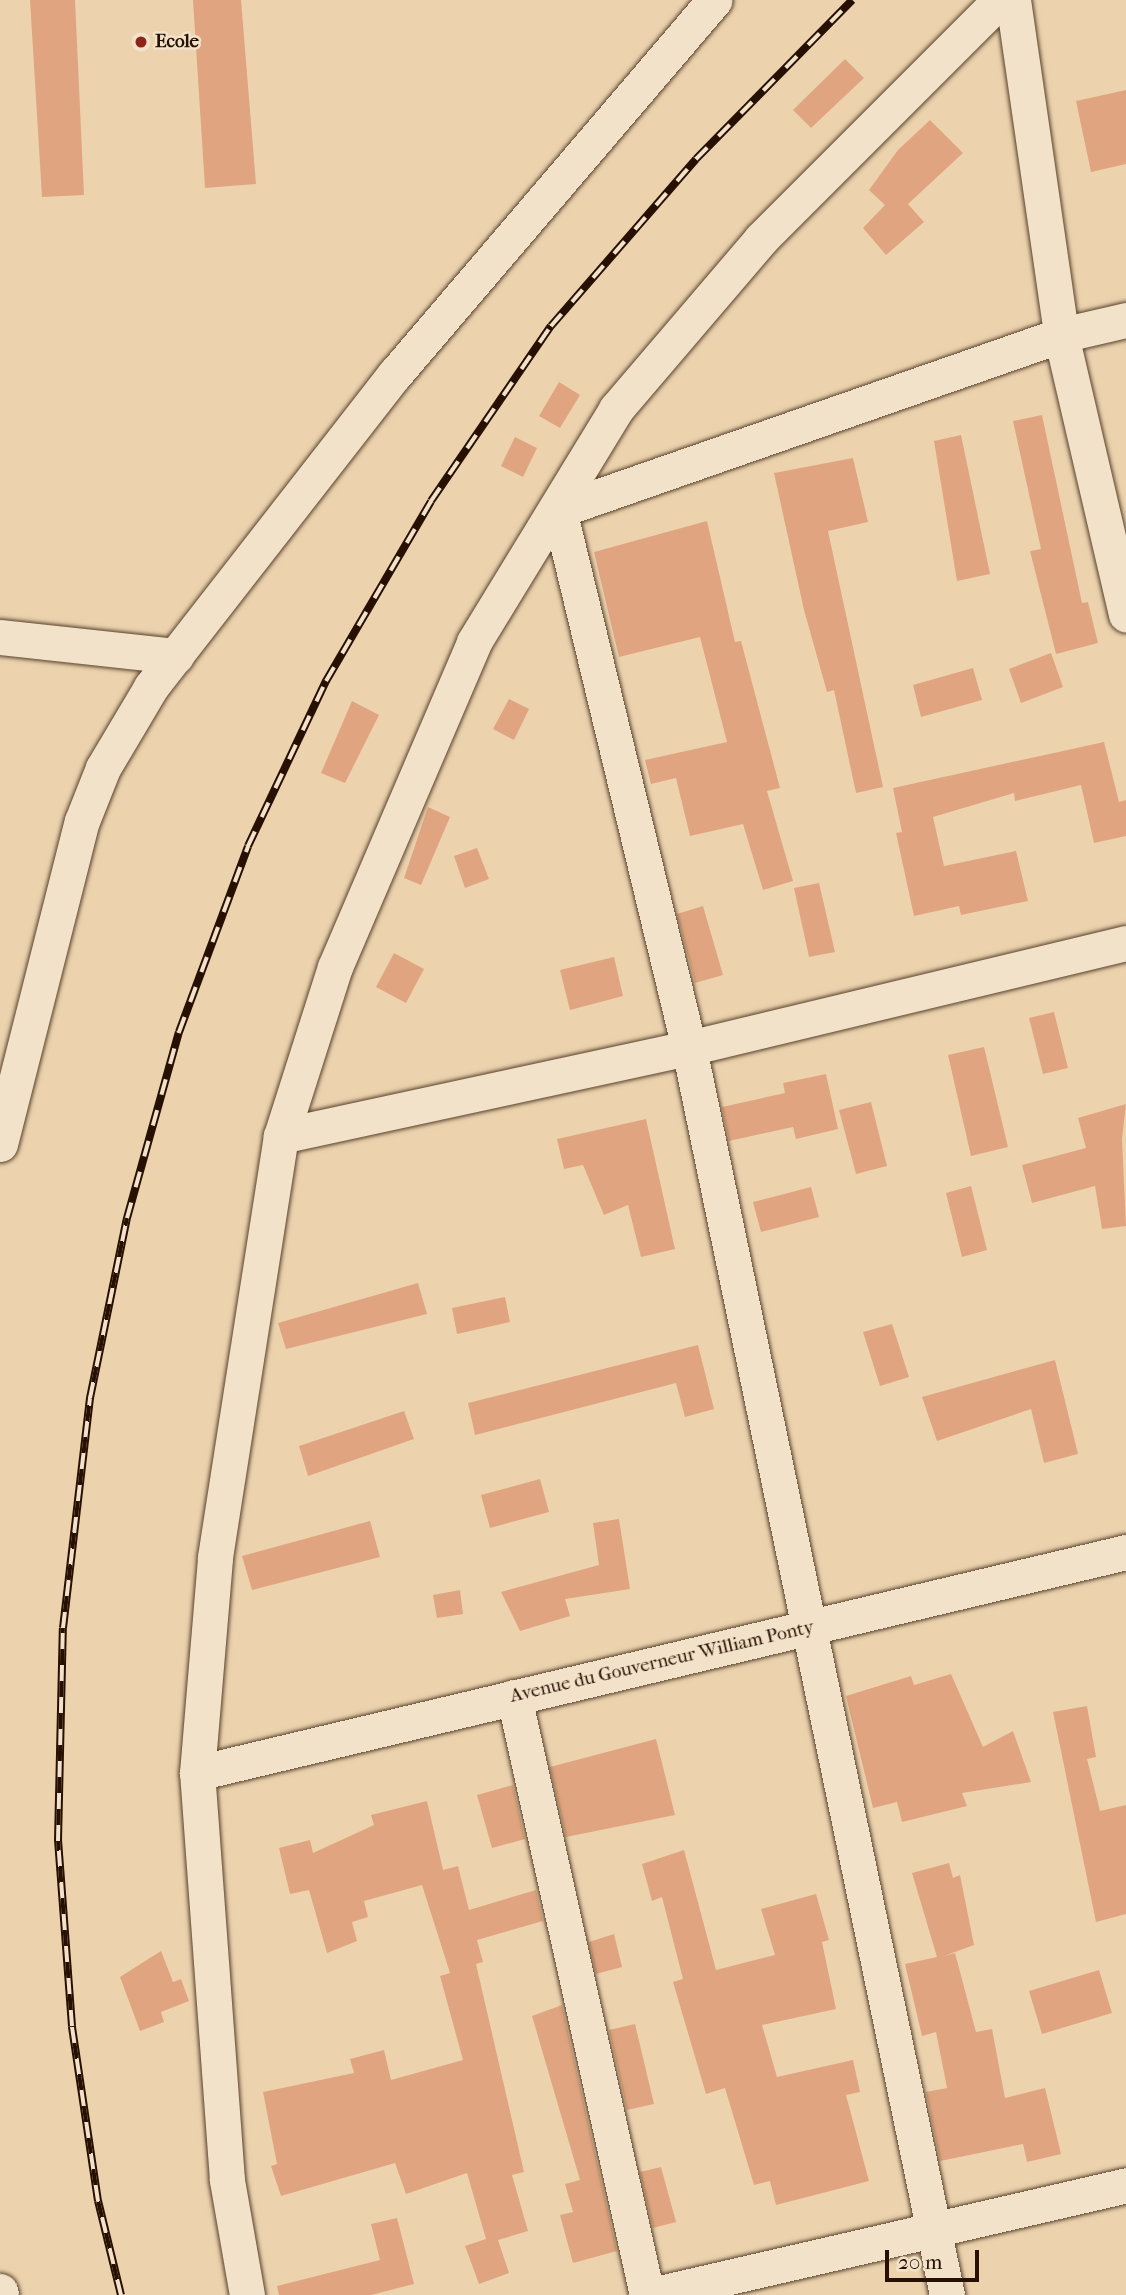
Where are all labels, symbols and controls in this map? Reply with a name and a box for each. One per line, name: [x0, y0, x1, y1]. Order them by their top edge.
place label: Ecole: [155, 31, 199, 53]
marker: Ecole: [133, 34, 149, 50]
street label: Avenue du Gouverneur William Ponty: [508, 1616, 816, 1708]
scale bar: [888, 2236, 982, 2280]
text: 20 m: [898, 2250, 942, 2274]

